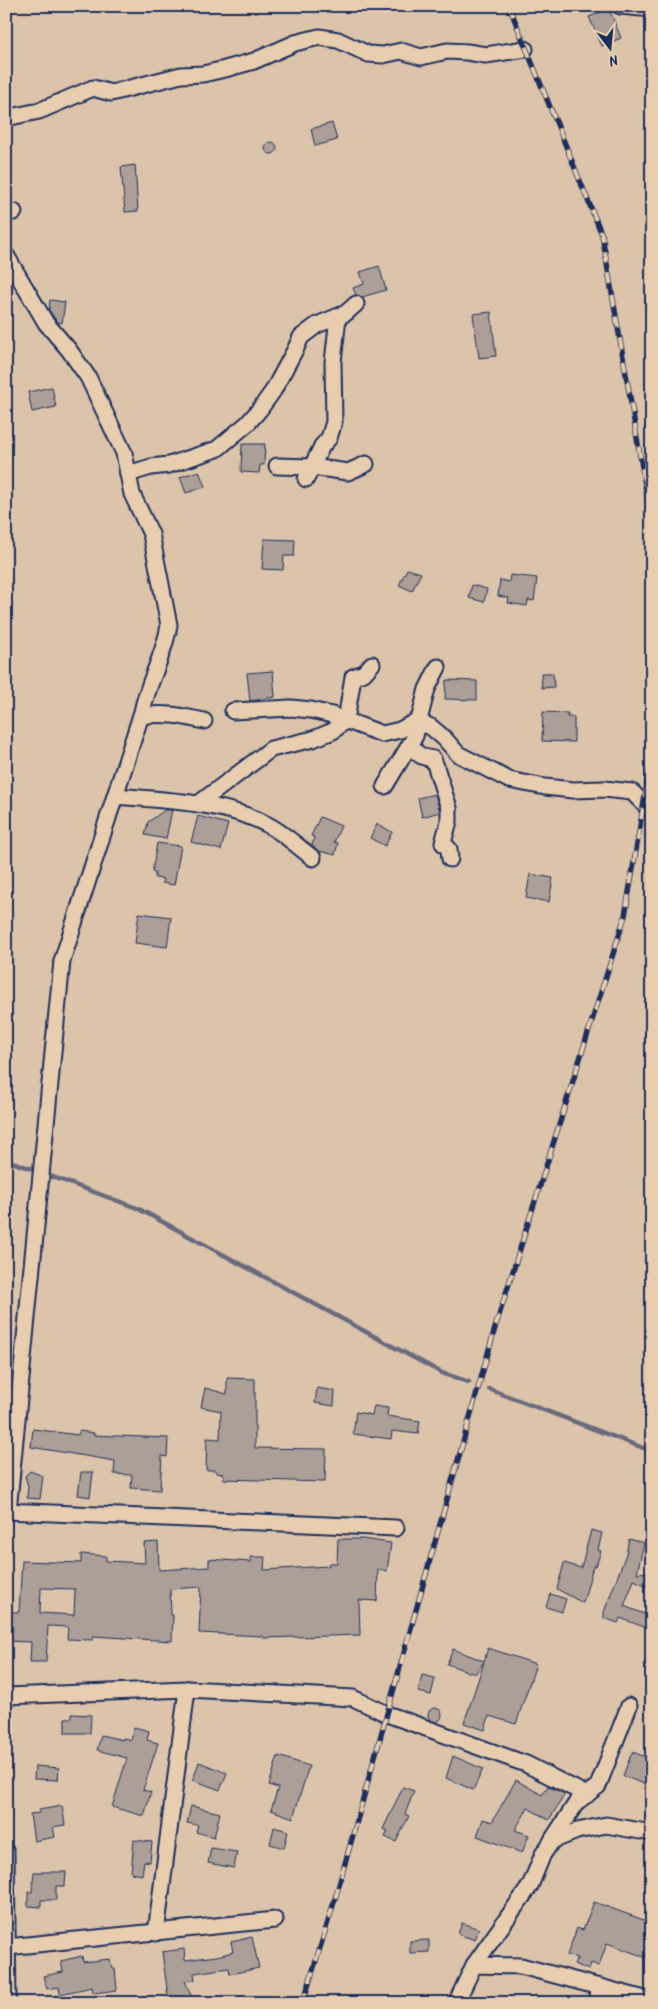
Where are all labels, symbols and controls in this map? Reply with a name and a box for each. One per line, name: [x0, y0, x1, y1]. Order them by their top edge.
north arrow: [586, 22, 636, 72]
text: N: [606, 48, 621, 71]

